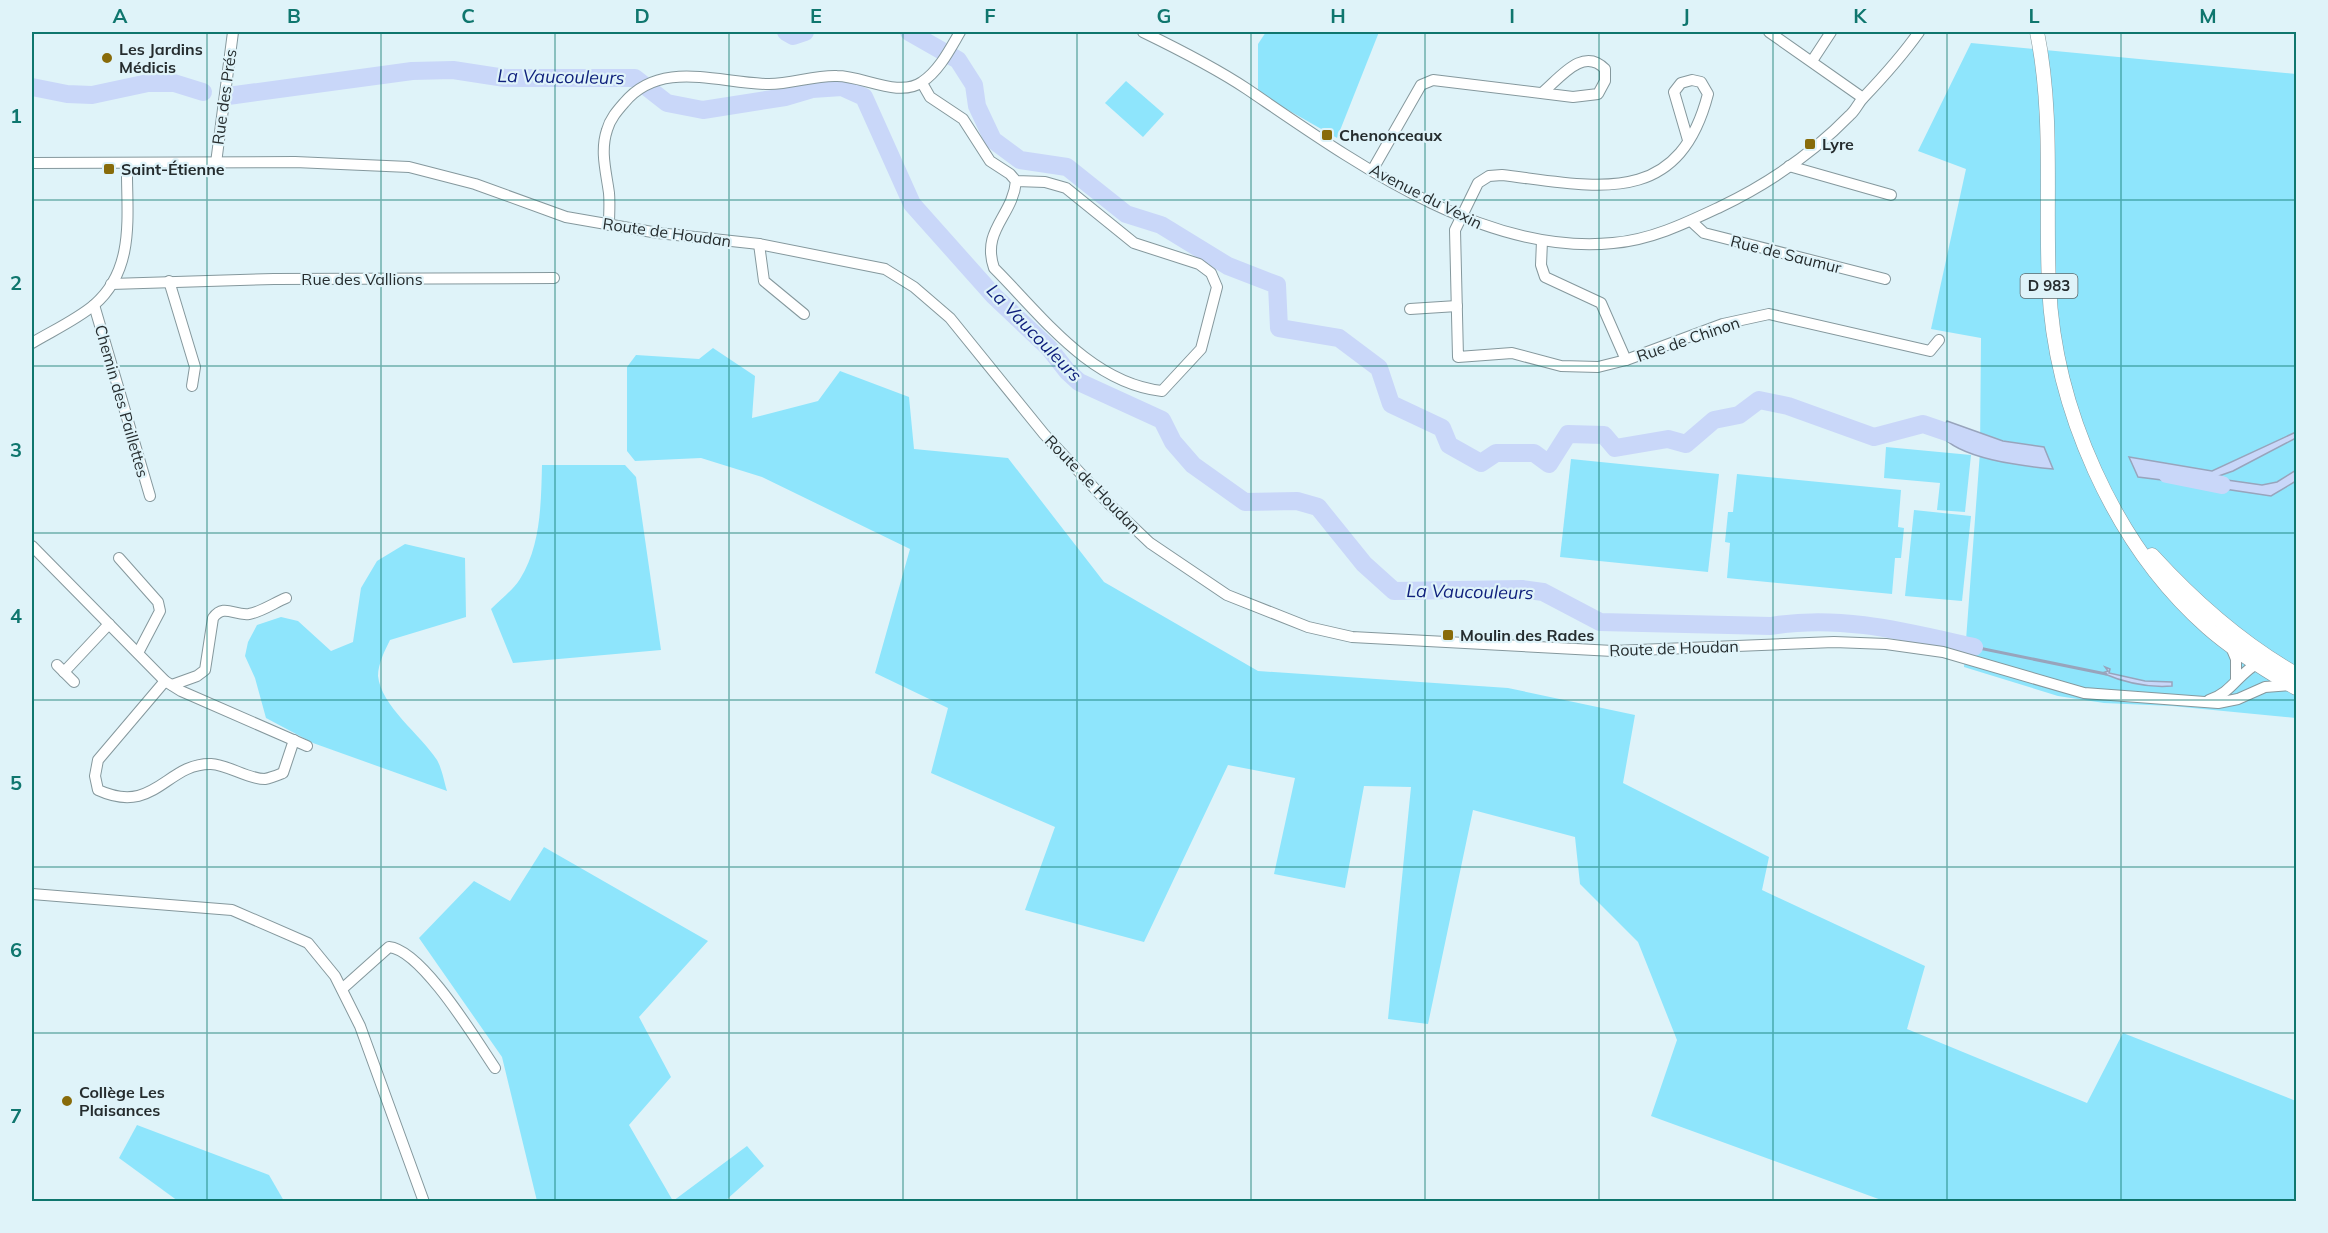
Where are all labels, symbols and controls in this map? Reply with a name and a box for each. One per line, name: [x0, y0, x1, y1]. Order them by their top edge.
text: A: [113, 3, 128, 28]
text: B: [287, 3, 301, 28]
text: C: [461, 3, 475, 28]
text: D: [634, 3, 650, 28]
text: E: [810, 3, 822, 28]
text: F: [984, 3, 996, 28]
text: G: [1157, 3, 1171, 28]
text: H: [1330, 3, 1346, 28]
text: I: [1509, 3, 1515, 28]
text: J: [1682, 3, 1690, 28]
text: K: [1853, 3, 1867, 28]
text: L: [2028, 3, 2040, 28]
text: M: [2199, 3, 2217, 28]
place label: Les Jardins Médicis: [119, 39, 203, 77]
street label: Rue des Prés: [207, 48, 241, 146]
marker: Les Jardins Médicis: [100, 51, 114, 65]
water label: La Vaucouleurs: [497, 64, 625, 89]
text: 1: [10, 103, 22, 128]
place label: Chenonceaux: [1339, 125, 1442, 145]
marker: Chenonceaux: [1320, 128, 1334, 142]
place label: Lyre: [1822, 134, 1854, 154]
marker: Lyre: [1803, 137, 1817, 151]
place label: Saint-Étienne: [121, 159, 225, 179]
street label: Avenue du Vexin: [1366, 159, 1486, 233]
marker: Saint-Étienne: [102, 162, 116, 176]
street label: Route de Houdan: [602, 213, 732, 251]
street label: Rue de Saumur: [1728, 231, 1844, 277]
street label: Rue des Vallions: [301, 269, 423, 289]
text: 2: [10, 270, 22, 295]
road number: D 983: [2020, 274, 2078, 298]
water label: La Vaucouleurs: [982, 279, 1087, 386]
street label: Rue de Chinon: [1634, 312, 1742, 366]
street label: Chemin des Paillettes: [91, 322, 153, 480]
street label: Route de Houdan: [1041, 431, 1145, 537]
text: 3: [10, 437, 22, 462]
water label: La Vaucouleurs: [1406, 579, 1534, 604]
text: 4: [10, 603, 22, 628]
place label: Moulin des Rades: [1460, 625, 1594, 645]
marker: Moulin des Rades: [1441, 628, 1455, 642]
street label: Route de Houdan: [1609, 636, 1739, 660]
text: 5: [10, 770, 22, 795]
text: 6: [10, 937, 22, 962]
place label: Collège Les Plaisances: [79, 1082, 165, 1120]
marker: Collège Les Plaisances: [60, 1094, 74, 1108]
text: 7: [10, 1103, 22, 1128]

